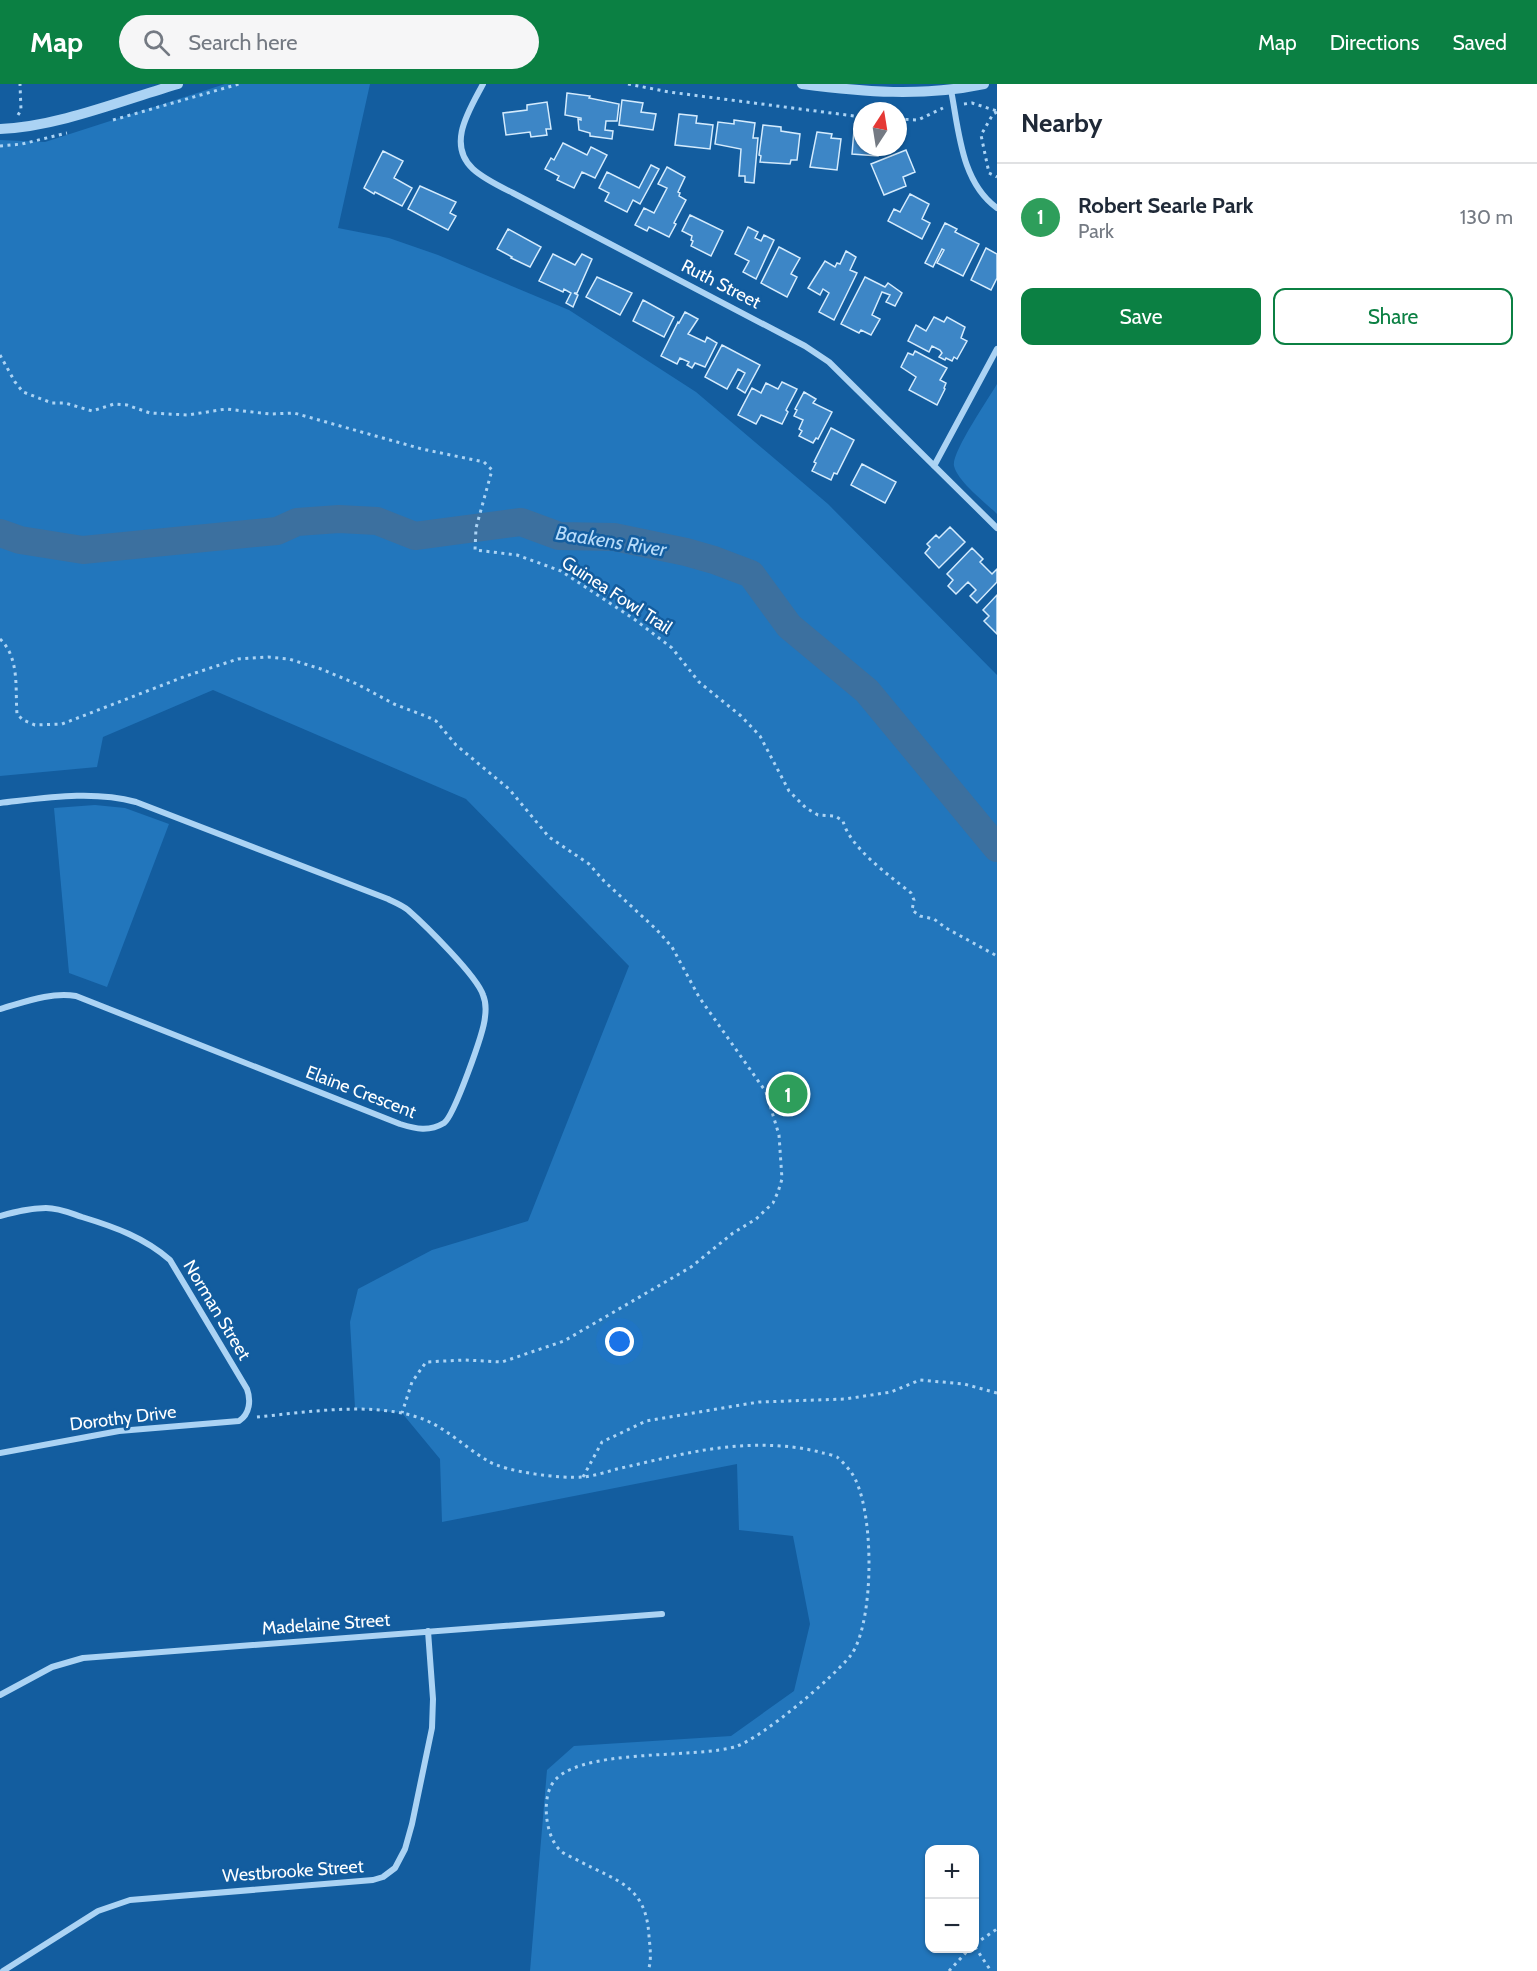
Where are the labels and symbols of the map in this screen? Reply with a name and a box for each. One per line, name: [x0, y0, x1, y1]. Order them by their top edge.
north arrow: [853, 102, 907, 156]
street label: Ruth Street: [678, 255, 764, 313]
water label: Baakens River: [554, 520, 669, 562]
street label: Guinea Fowl Trail: [558, 551, 677, 639]
street label: Elaine Crescent: [303, 1061, 419, 1123]
pin: 1: [768, 1072, 808, 1116]
street label: Norman Street: [179, 1256, 255, 1364]
your location: [605, 1327, 634, 1356]
street label: Dorothy Drive: [68, 1401, 178, 1435]
street label: Madelaine Street: [261, 1609, 391, 1639]
street label: Westbrooke Street: [222, 1855, 364, 1887]

